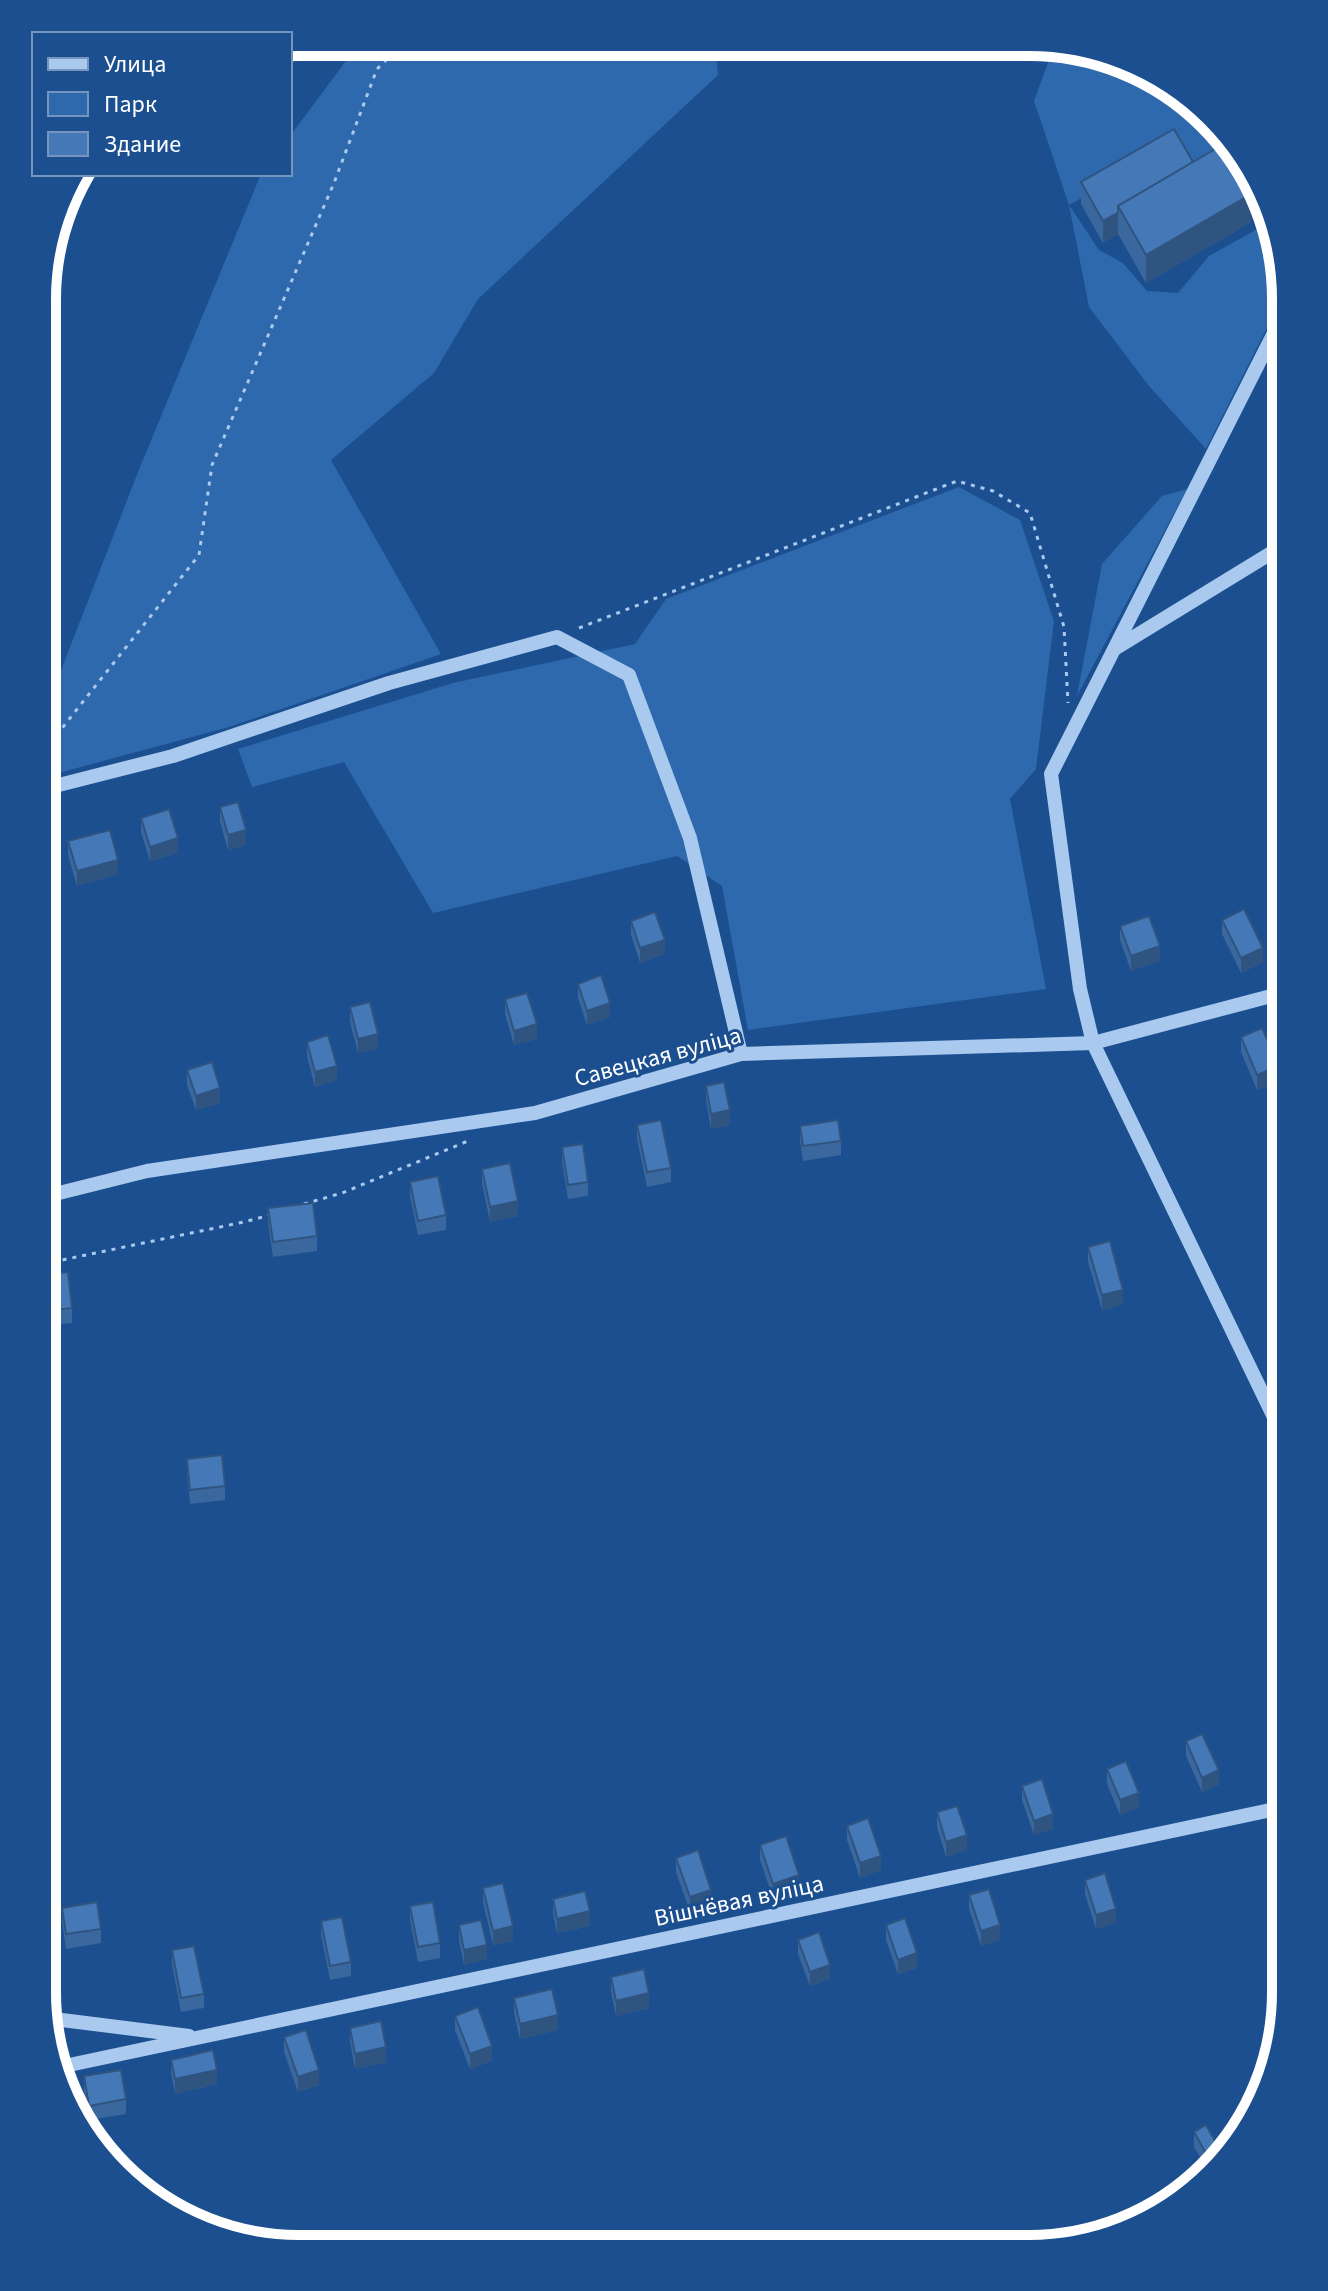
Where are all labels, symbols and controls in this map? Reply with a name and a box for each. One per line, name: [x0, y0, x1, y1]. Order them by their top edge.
legend: [32, 32, 292, 176]
text: Улица: [104, 47, 166, 82]
text: Парк: [104, 87, 157, 122]
text: Здание: [104, 127, 181, 162]
street label: Савецкая вуліца: [571, 1018, 745, 1096]
street label: Вішнёвая вуліца: [651, 1866, 827, 1936]

